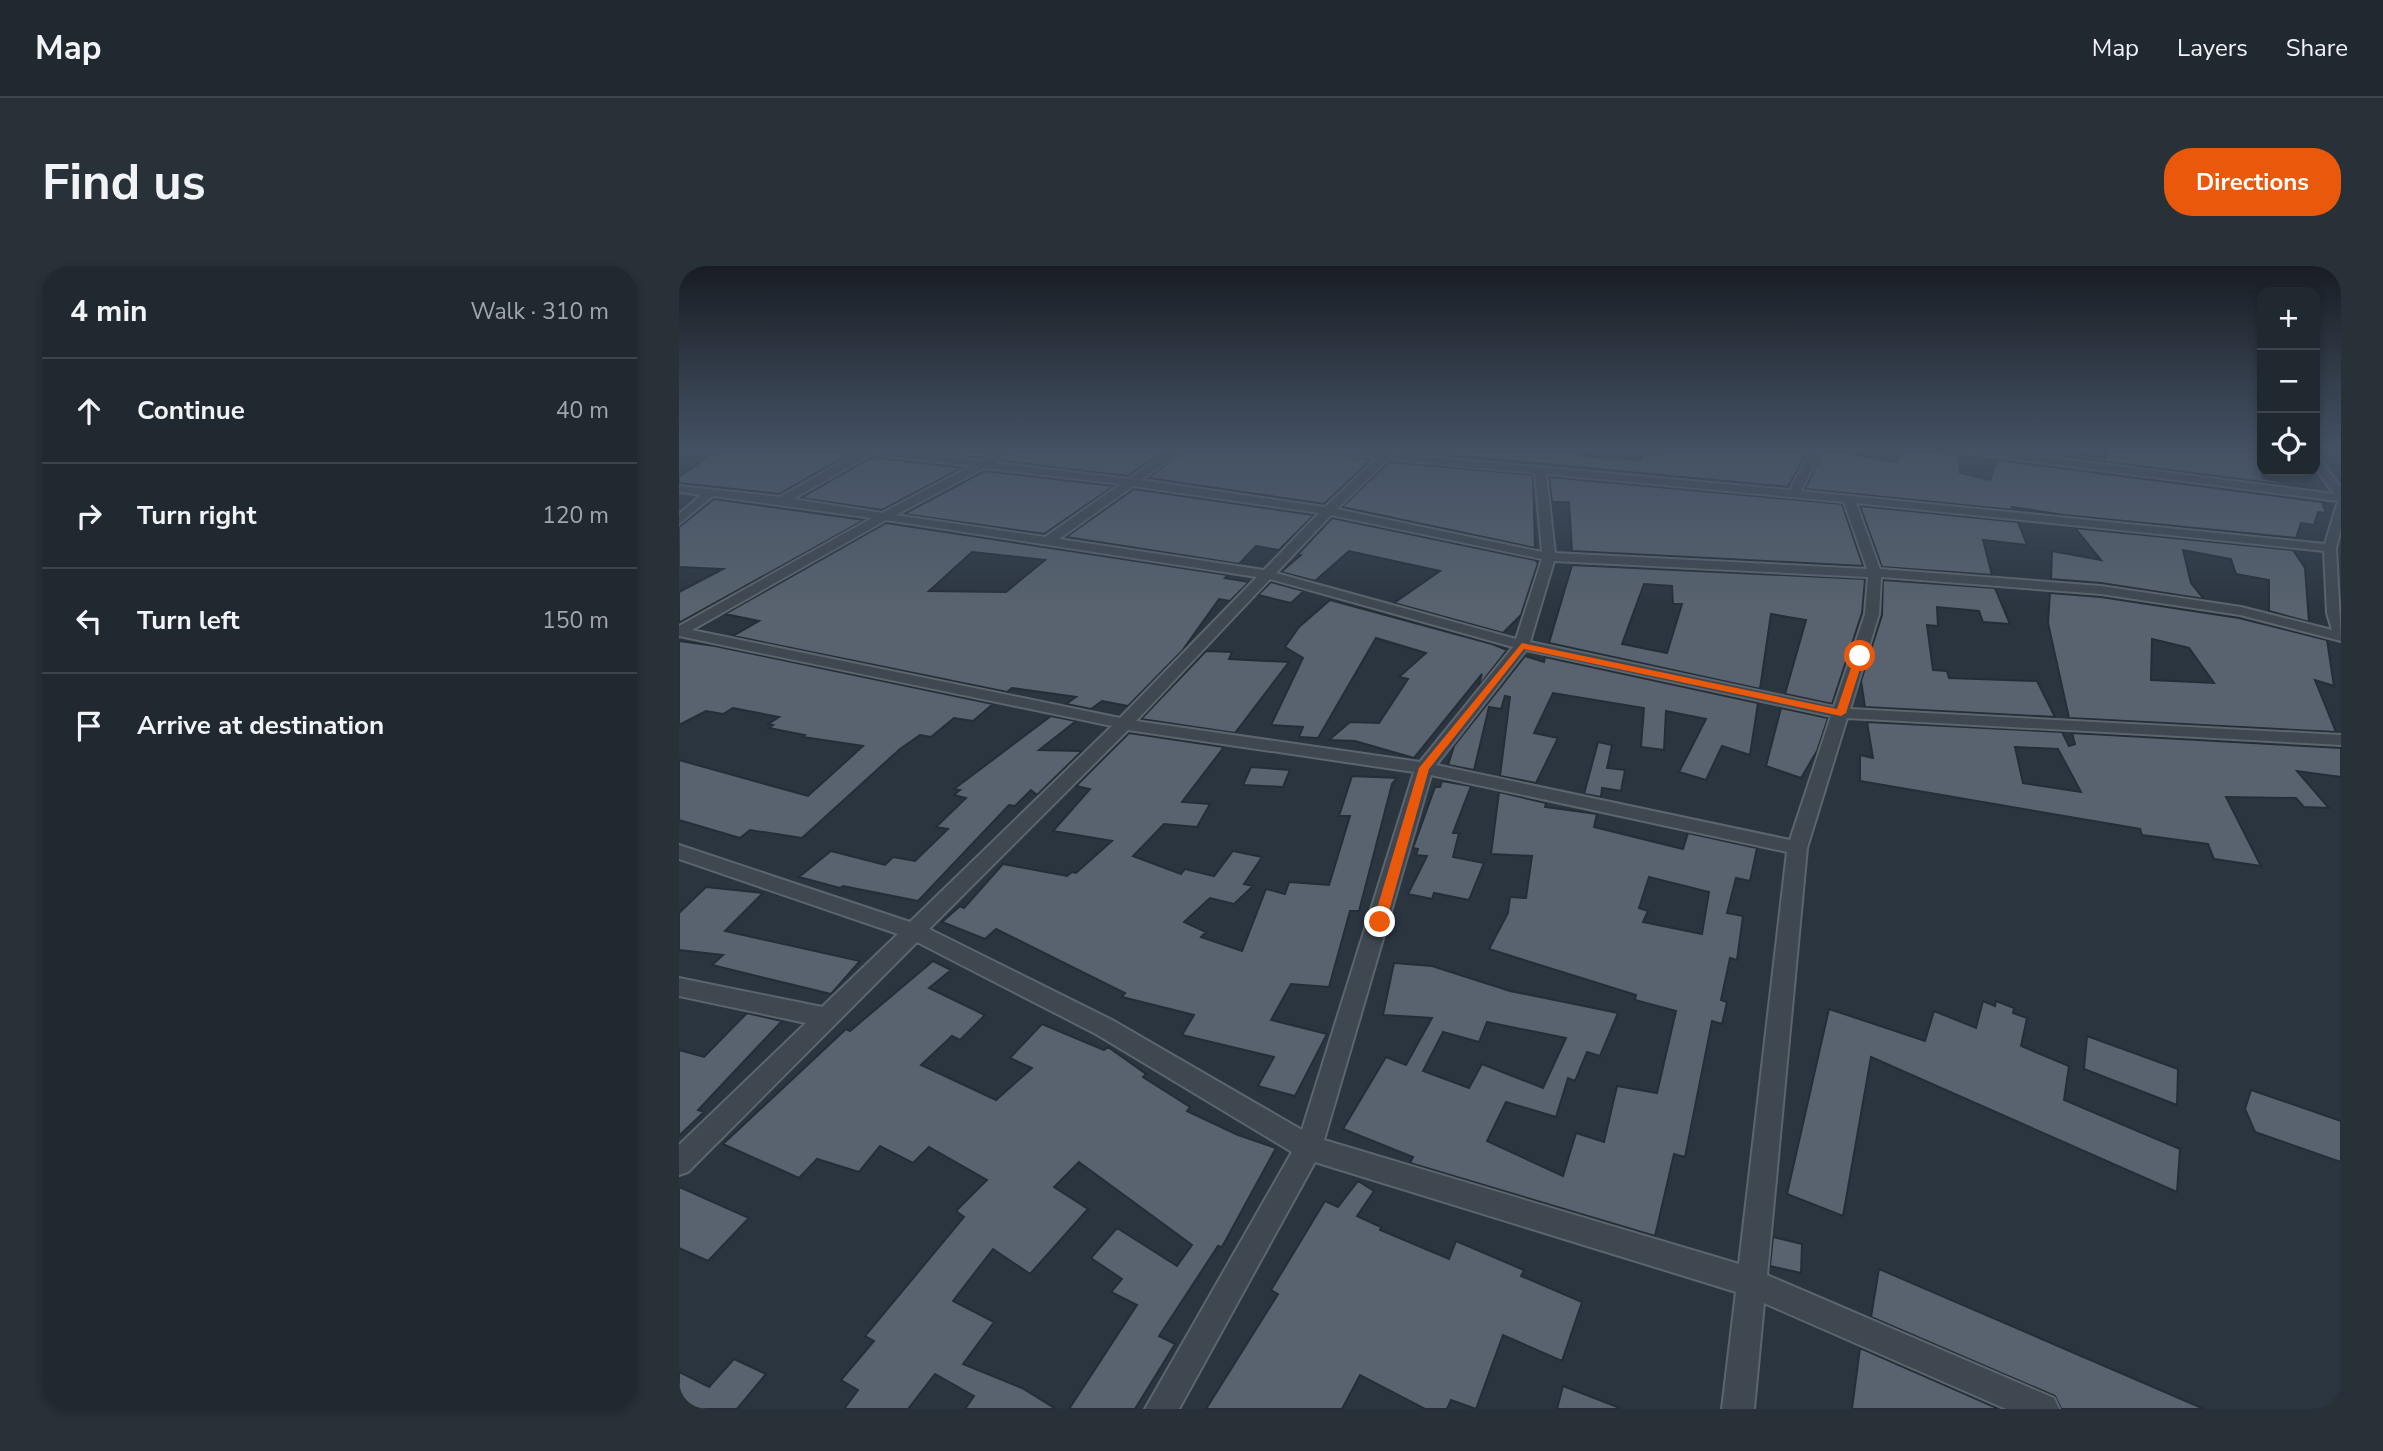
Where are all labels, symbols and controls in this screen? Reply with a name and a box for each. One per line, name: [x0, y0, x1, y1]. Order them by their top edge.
text: Map: [35, 26, 102, 71]
text: Map: [2092, 32, 2139, 64]
text: Layers: [2177, 32, 2248, 64]
text: Share: [2286, 32, 2348, 64]
button: Directions: [2164, 148, 2341, 216]
text: Find us: [42, 149, 206, 216]
map controls: [2257, 287, 2320, 476]
button: +: [2257, 287, 2320, 350]
text: 4 min: [70, 291, 148, 332]
text: Walk · 310 m: [470, 296, 609, 327]
button: −: [2257, 350, 2320, 413]
icon: ahead: [70, 392, 108, 430]
text: Continue: [137, 393, 245, 428]
text: 40 m: [556, 395, 609, 426]
button: locate: [2257, 413, 2320, 476]
icon: right: [70, 497, 108, 535]
text: Turn right: [137, 498, 256, 533]
text: 120 m: [542, 500, 609, 531]
icon: left: [70, 602, 108, 640]
text: Turn left: [137, 603, 240, 638]
text: 150 m: [542, 605, 609, 636]
route start: [1844, 640, 1875, 671]
icon: arrive: [70, 707, 108, 745]
text: Arrive at destination: [137, 708, 384, 743]
route end: [1364, 906, 1395, 937]

